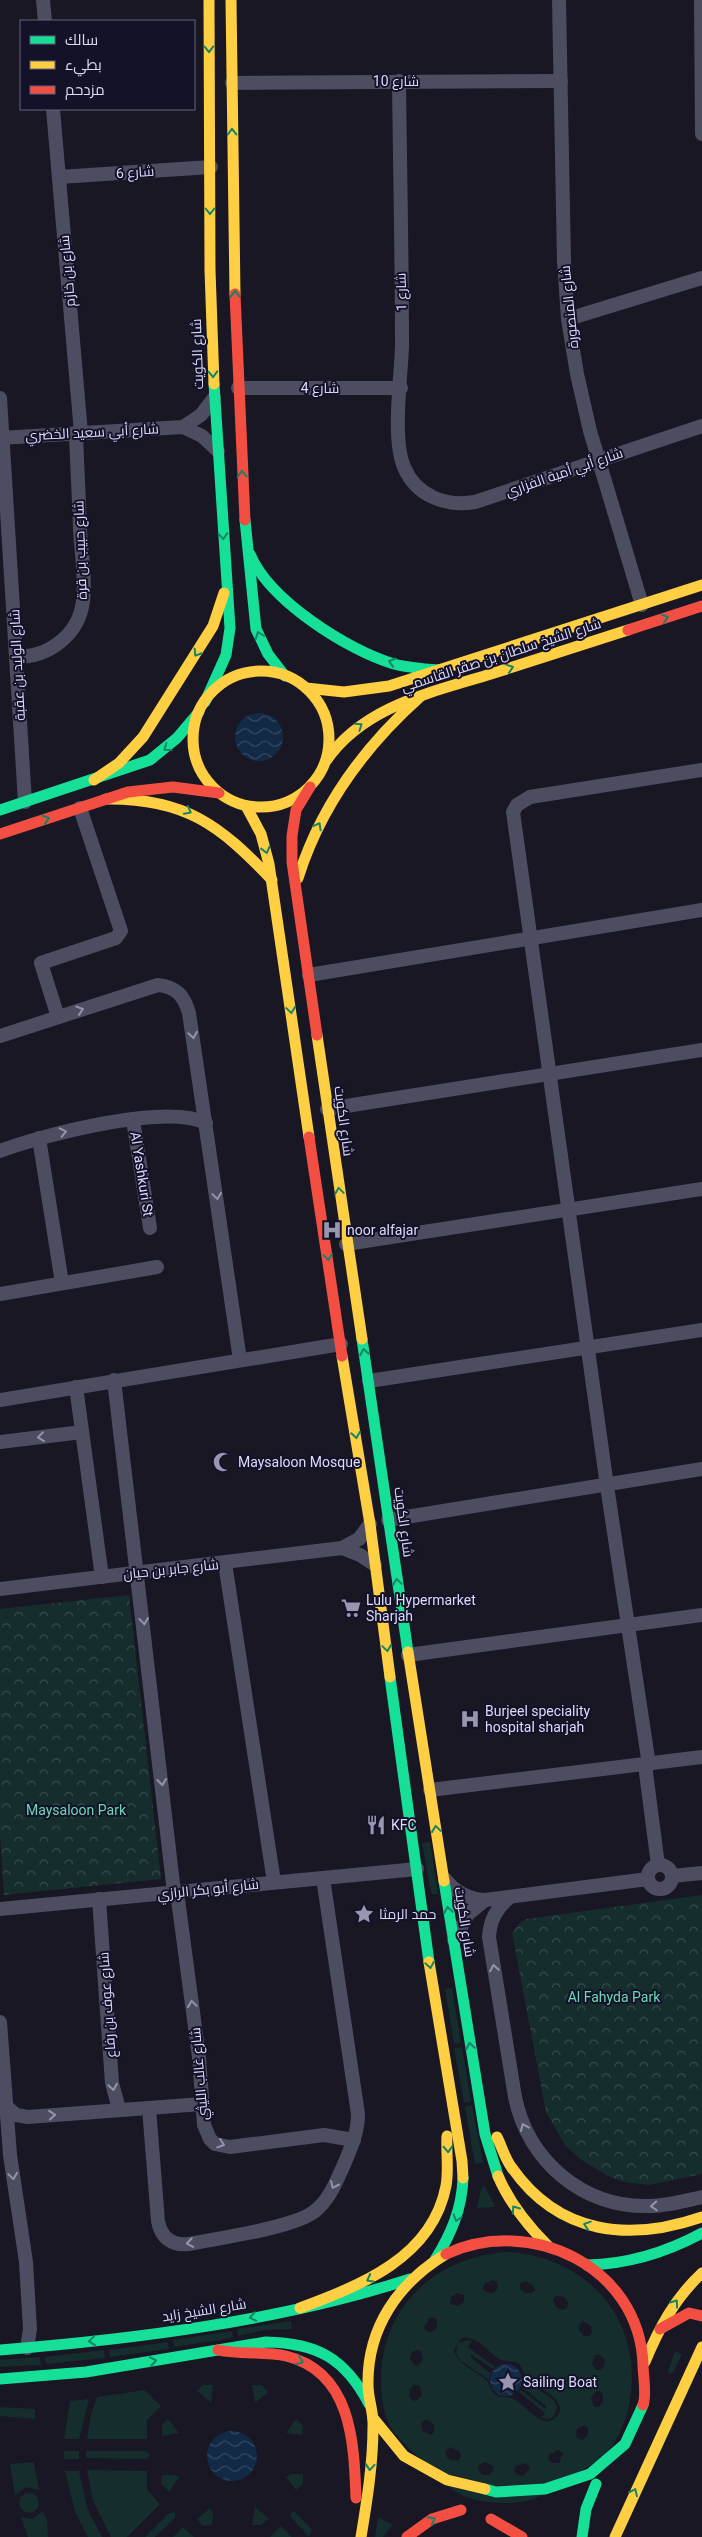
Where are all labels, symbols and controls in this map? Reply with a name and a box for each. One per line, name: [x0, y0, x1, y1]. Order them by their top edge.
legend: [20, 20, 195, 110]
text: سالك: [65, 31, 98, 49]
one-way arrow: [204, 45, 214, 53]
text: بطيء: [65, 56, 102, 77]
street label: شارع 10: [373, 73, 419, 90]
text: مزدحم: [65, 81, 105, 100]
one-way arrow: [227, 127, 237, 135]
street label: شارع 6: [115, 163, 155, 182]
one-way arrow: [205, 207, 216, 215]
street label: شارع بن خازم: [56, 234, 80, 308]
street label: شارع المنصورة: [557, 264, 582, 349]
street label: شارع 1: [393, 273, 410, 311]
one-way arrow: [229, 290, 240, 298]
street label: شارع الكويت: [188, 318, 207, 390]
one-way arrow: [208, 370, 218, 378]
street label: شارع 4: [301, 380, 339, 397]
street label: شارع أبي سعيد الخضري: [25, 420, 159, 447]
street label: شارع أبي أمية الفزاري: [503, 443, 626, 503]
one-way arrow: [237, 470, 248, 478]
street label: شارع حبيب بن قرة: [70, 500, 91, 600]
one-way arrow: [218, 532, 229, 540]
street label: شارع الوليد بن عقبة: [6, 609, 29, 721]
one-way arrow: [660, 614, 668, 624]
street label: شارع الشيخ سلطان بن صقر القاسمي: [399, 615, 604, 699]
one-way arrow: [255, 631, 265, 640]
one-way arrow: [194, 647, 203, 656]
one-way arrow: [389, 658, 397, 668]
one-way arrow: [505, 663, 514, 673]
one-way arrow: [353, 723, 363, 732]
one-way arrow: [163, 742, 173, 751]
one-way arrow: [183, 805, 192, 815]
one-way arrow: [42, 814, 50, 824]
one-way arrow: [312, 822, 322, 831]
one-way arrow: [260, 845, 271, 854]
one-way arrow: [75, 1006, 83, 1016]
one-way arrow: [285, 1006, 296, 1014]
one-way arrow: [187, 1031, 198, 1039]
street label: شارع الكويت: [330, 1085, 357, 1157]
one-way arrow: [59, 1127, 68, 1138]
street label: Al Yashkuri St: [127, 1130, 157, 1218]
one-way arrow: [334, 1187, 345, 1195]
one-way arrow: [211, 1192, 222, 1200]
hospital icon: noor alfajar: [321, 1219, 343, 1241]
place label: noor alfajar: [347, 1222, 418, 1238]
one-way arrow: [322, 1253, 332, 1262]
one-way arrow: [359, 1347, 369, 1356]
one-way arrow: [37, 1431, 45, 1442]
one-way arrow: [350, 1432, 361, 1440]
mosque icon: Maysaloon Mosque: [212, 1451, 234, 1473]
place label: Maysaloon Mosque: [238, 1454, 360, 1470]
street label: شارع الكويت: [390, 1486, 417, 1558]
street label: شارع جابر بن حيان: [122, 1556, 220, 1583]
one-way arrow: [392, 1577, 403, 1585]
place label: Lulu Hypermarket Sharjah: [366, 1592, 476, 1624]
supermarket icon: Lulu Hypermarket Sharjah: [340, 1597, 362, 1619]
one-way arrow: [138, 1617, 149, 1625]
one-way arrow: [381, 1645, 392, 1653]
place label: Burjeel speciality hospital sharjah: [485, 1703, 591, 1735]
hospital icon: Burjeel speciality hospital sharjah: [459, 1708, 481, 1730]
one-way arrow: [156, 1779, 167, 1787]
park label: Maysaloon Park: [26, 1802, 127, 1818]
restaurant icon: KFC: [365, 1814, 387, 1836]
place label: KFC: [391, 1817, 417, 1833]
one-way arrow: [431, 1824, 442, 1832]
street label: شارع أبو بكر الرازي: [156, 1875, 260, 1906]
street label: شارع الكويت: [451, 1886, 478, 1958]
place icon: حمد الرمثا: [353, 1903, 375, 1925]
place label: حمد الرمثا: [379, 1906, 436, 1922]
one-way arrow: [443, 1906, 454, 1914]
street label: شارع عوف بن رفاع: [95, 1952, 120, 2058]
one-way arrow: [425, 1961, 435, 1970]
one-way arrow: [489, 1964, 499, 1972]
park label: Al Fahyda Park: [568, 1989, 661, 2005]
one-way arrow: [187, 1999, 198, 2007]
street label: شارع غالب الليثي: [187, 2026, 215, 2121]
one-way arrow: [466, 2042, 476, 2051]
one-way arrow: [108, 2083, 118, 2092]
one-way arrow: [49, 2110, 57, 2121]
one-way arrow: [519, 2124, 529, 2132]
one-way arrow: [216, 2138, 225, 2148]
one-way arrow: [442, 2145, 453, 2153]
one-way arrow: [7, 2172, 18, 2180]
one-way arrow: [330, 2180, 341, 2189]
one-way arrow: [650, 2200, 658, 2211]
one-way arrow: [512, 2205, 521, 2215]
one-way arrow: [453, 2213, 463, 2222]
one-way arrow: [583, 2221, 591, 2231]
one-way arrow: [186, 2238, 195, 2248]
one-way arrow: [366, 2273, 375, 2283]
street label: شارع الشيخ زايد: [161, 2295, 248, 2326]
one-way arrow: [669, 2300, 677, 2309]
one-way arrow: [248, 2311, 257, 2322]
one-way arrow: [87, 2335, 95, 2346]
one-way arrow: [295, 2354, 304, 2365]
one-way arrow: [149, 2356, 157, 2367]
place icon: Sailing Boat: [497, 2371, 519, 2393]
place label: Sailing Boat: [523, 2374, 598, 2390]
one-way arrow: [365, 2463, 376, 2471]
one-way arrow: [628, 2489, 638, 2498]
one-way arrow: [427, 2516, 436, 2526]

